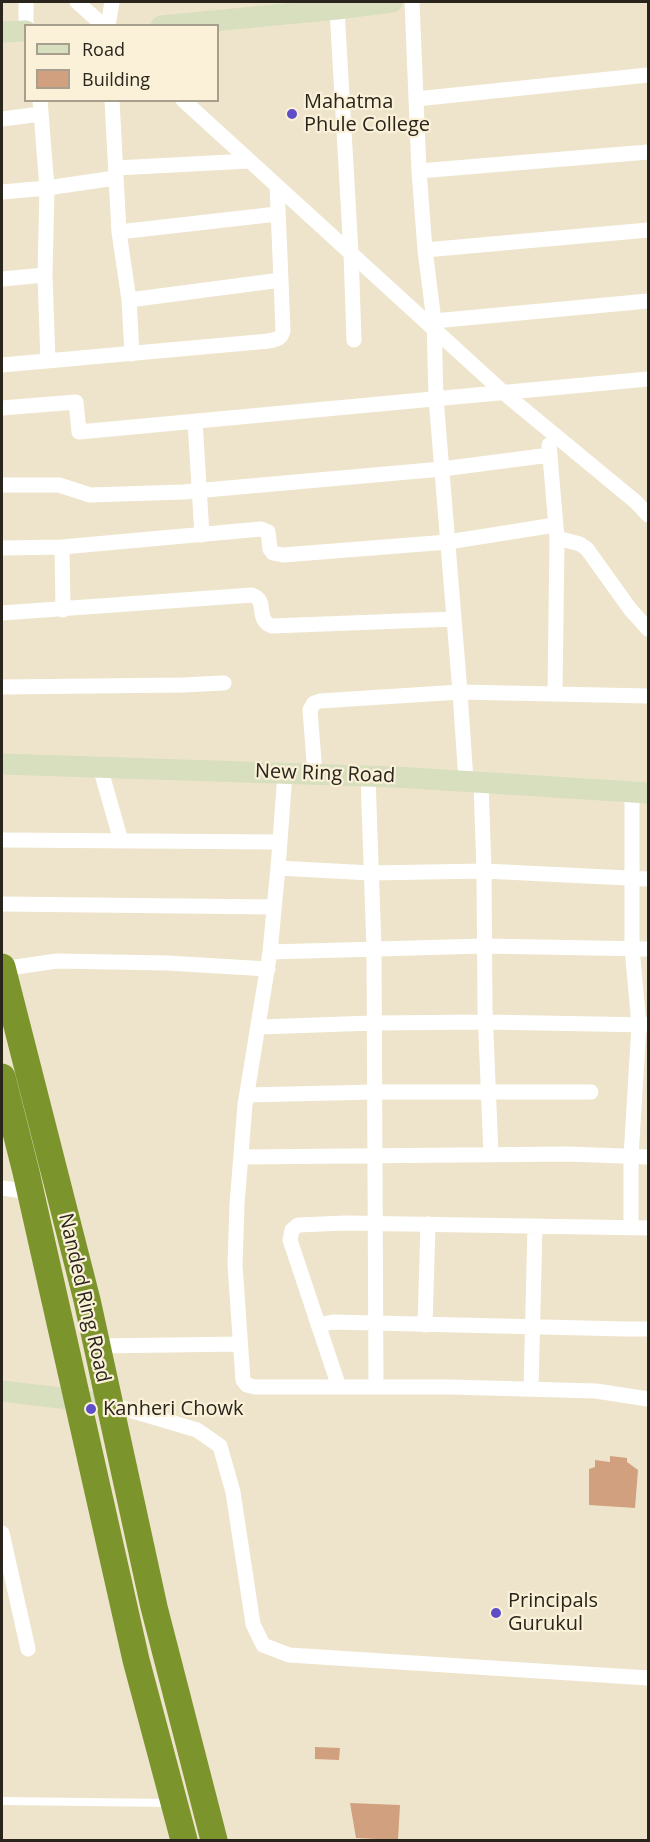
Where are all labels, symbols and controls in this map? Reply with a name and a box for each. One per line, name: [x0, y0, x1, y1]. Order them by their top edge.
legend: [24, 24, 219, 102]
text: Road: [82, 37, 125, 61]
text: Building: [82, 67, 150, 91]
place label: Mahatma Phule College: [304, 90, 430, 137]
marker: Mahatma Phule College: [285, 107, 299, 121]
street label: New Ring Road: [254, 760, 396, 788]
street label: Nanded Ring Road: [53, 1211, 115, 1385]
place label: Kanheri Chowk: [103, 1397, 243, 1421]
marker: Kanheri Chowk: [84, 1402, 98, 1416]
place label: Principals Gurukul: [508, 1589, 598, 1636]
marker: Principals Gurukul: [489, 1606, 503, 1620]

